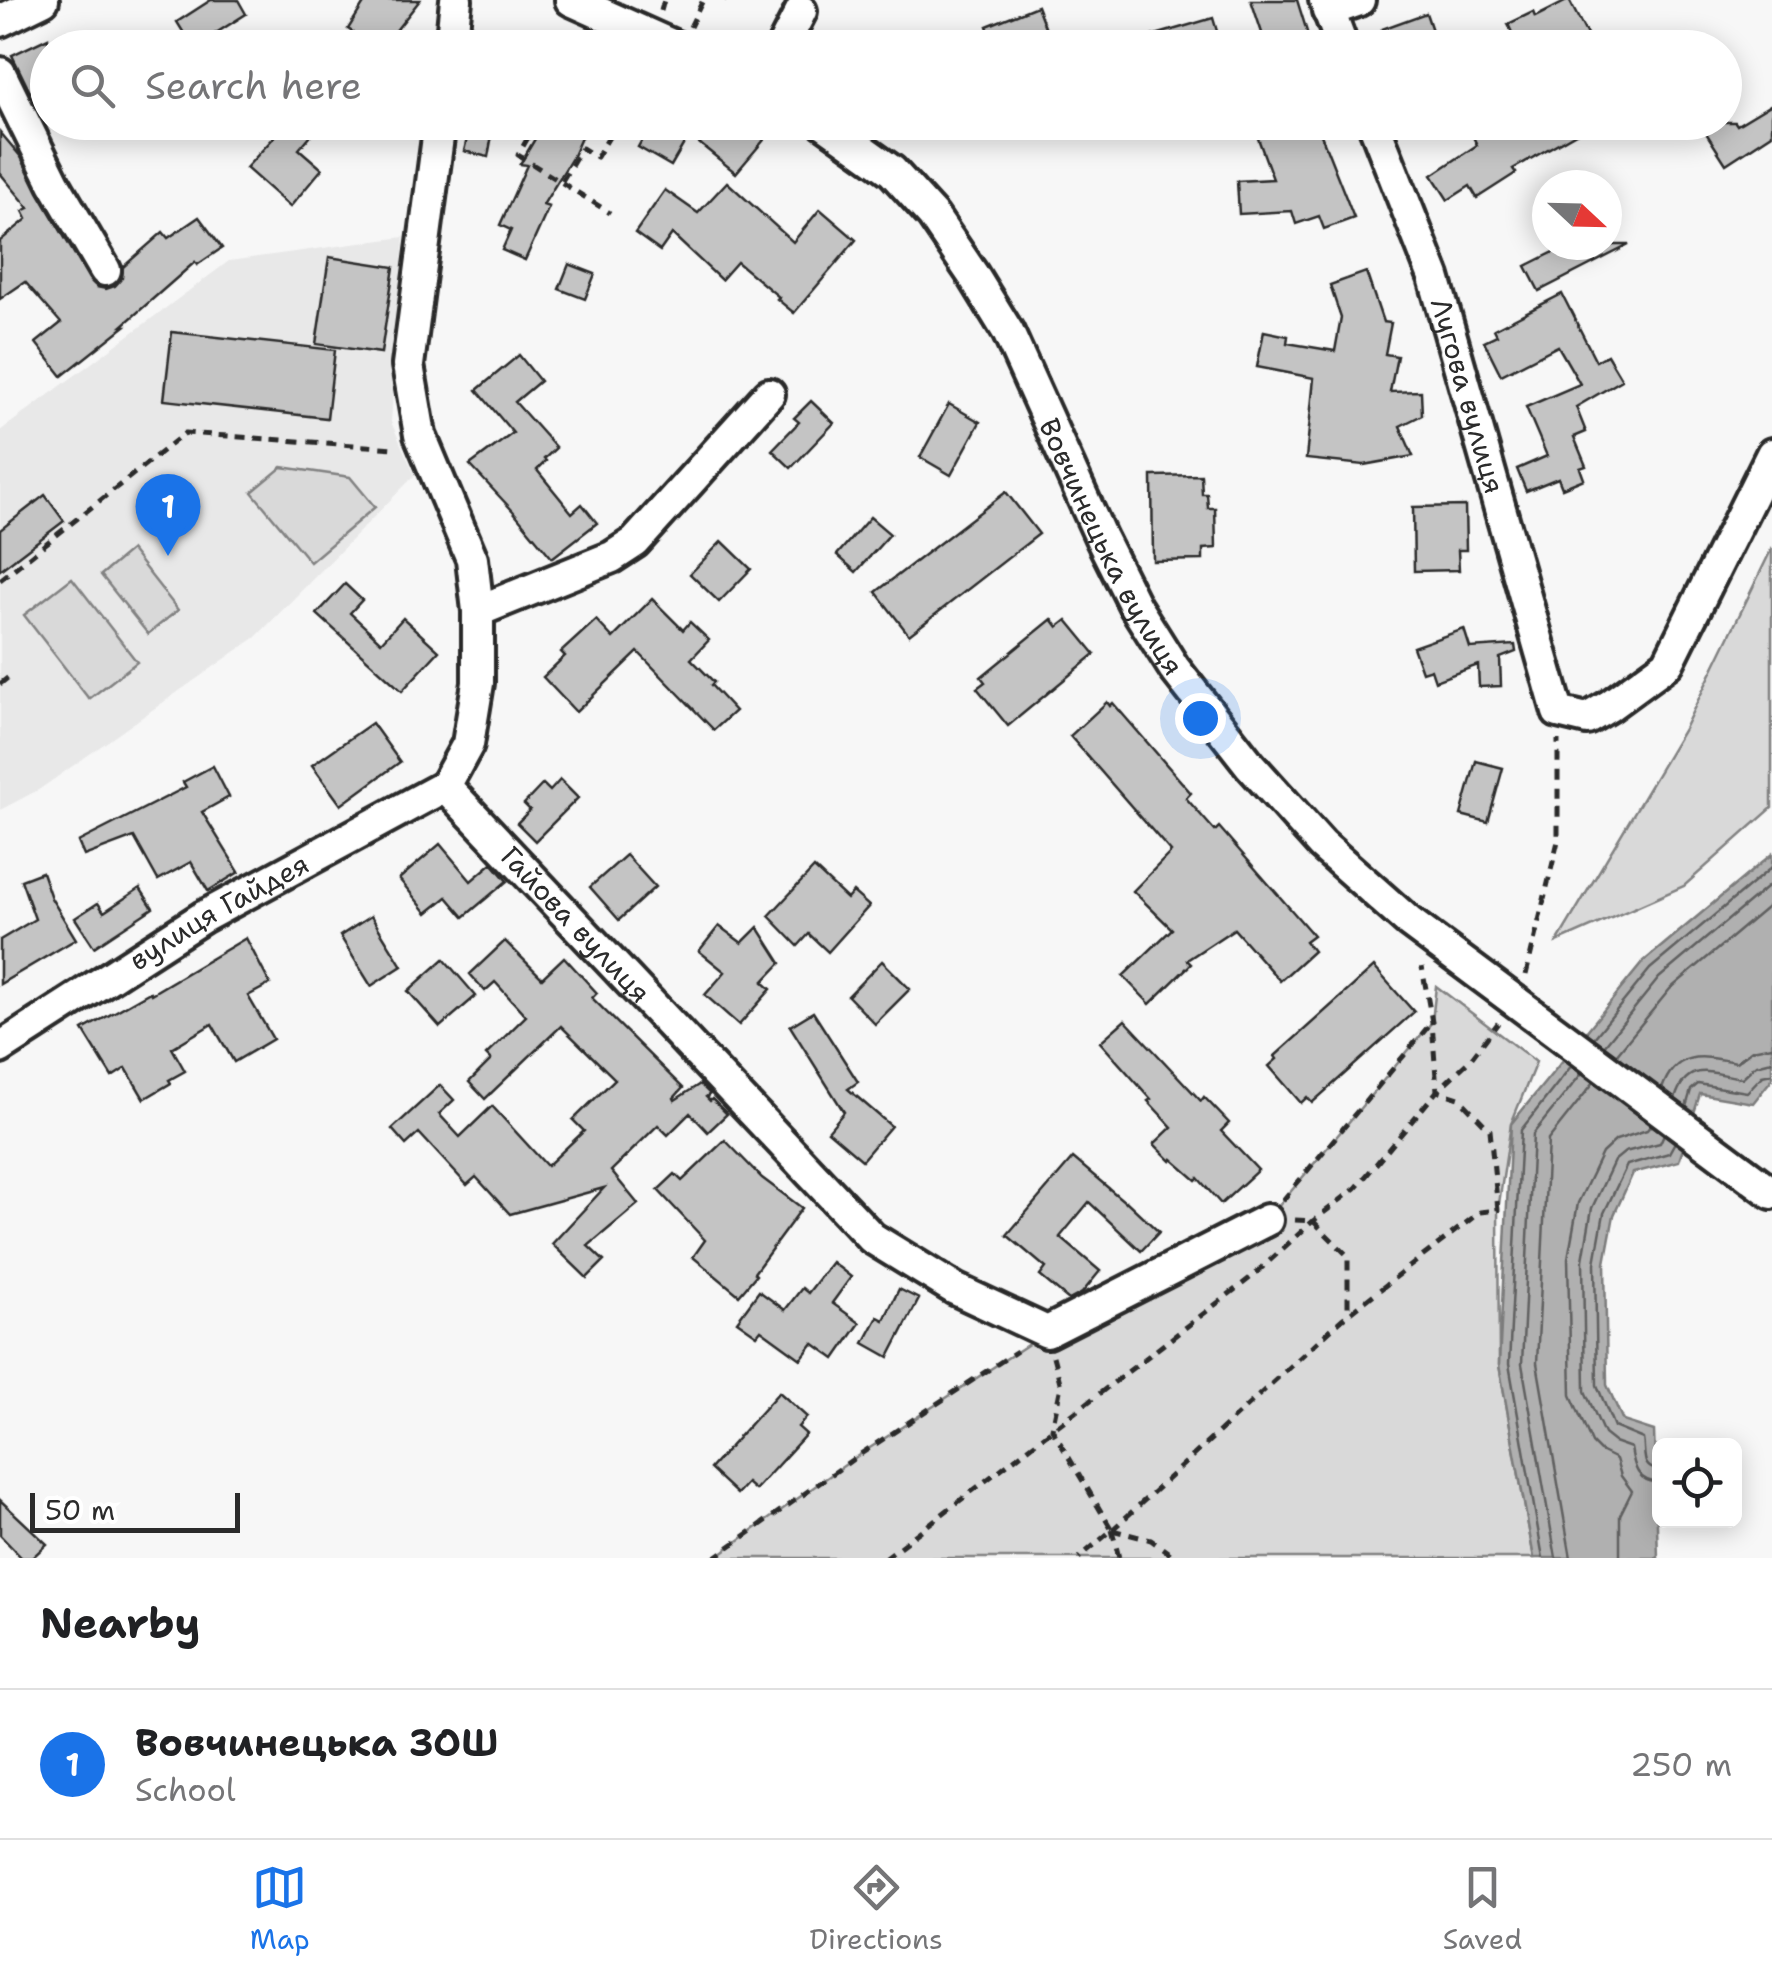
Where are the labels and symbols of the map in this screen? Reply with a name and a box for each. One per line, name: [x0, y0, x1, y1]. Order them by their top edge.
north arrow: [1532, 170, 1622, 260]
street label: Лугова вулиця: [1422, 294, 1514, 498]
street label: Вовчинецька вулиця: [1030, 412, 1193, 682]
pin: 1: [136, 474, 200, 556]
your location: [1175, 693, 1226, 744]
street label: Гайова вулиця: [492, 838, 659, 1011]
street label: вулиця Гайдея: [122, 844, 315, 979]
scale bar: [30, 1488, 240, 1532]

